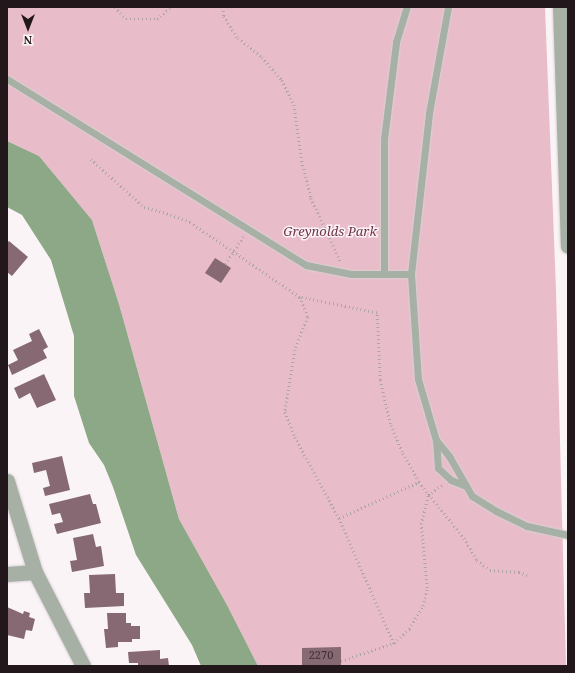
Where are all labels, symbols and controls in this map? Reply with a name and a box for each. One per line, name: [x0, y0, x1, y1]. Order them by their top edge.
north arrow: [8, 8, 48, 48]
text: N: [24, 33, 32, 48]
park label: Greynolds Park: [283, 223, 377, 239]
house number: 2270: [309, 648, 333, 662]

